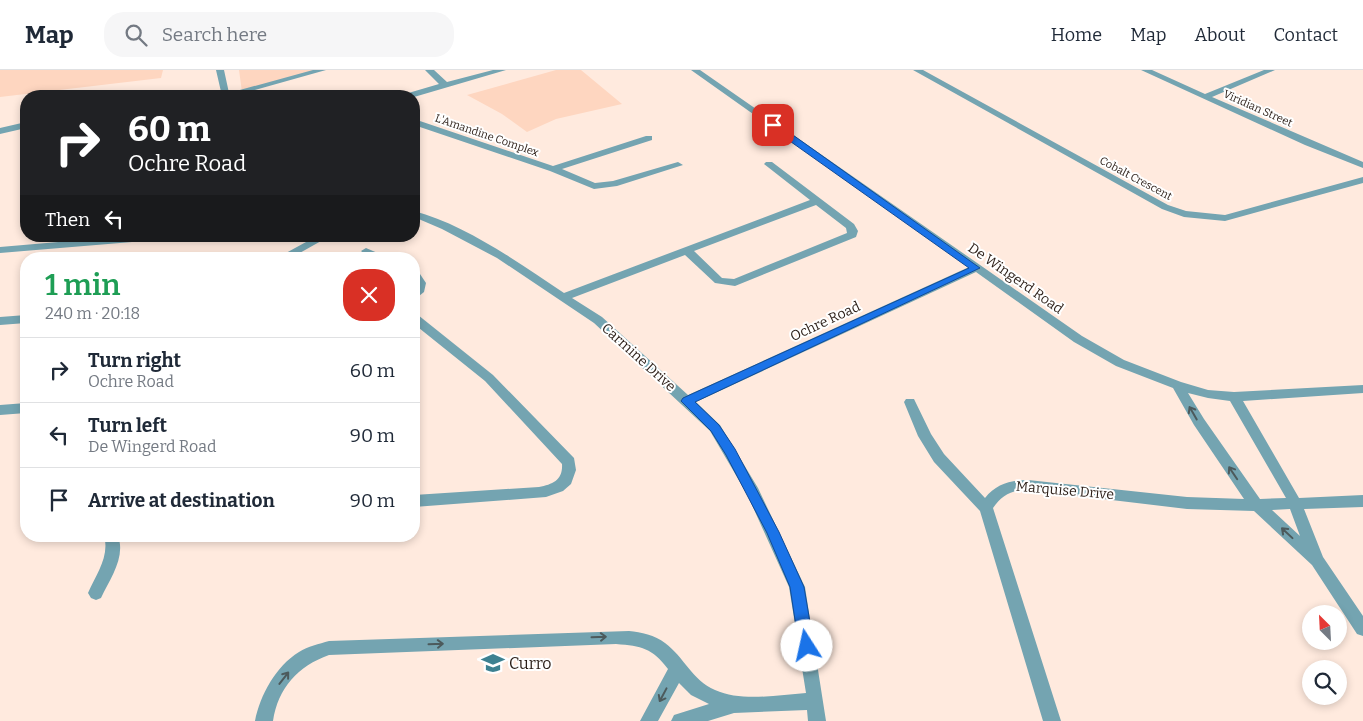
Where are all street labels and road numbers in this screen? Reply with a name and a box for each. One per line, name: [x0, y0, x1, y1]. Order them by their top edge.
street label: Viridian Street: [1221, 87, 1294, 130]
street label: L'Amandine Complex: [433, 112, 540, 159]
street label: Cobalt Crescent: [1097, 154, 1174, 203]
street label: De Wingerd Road: [965, 239, 1067, 318]
street label: Ochre Road: [788, 298, 863, 345]
street label: Carmine Drive: [598, 320, 679, 395]
street label: Marquise Drive: [1015, 478, 1115, 503]

